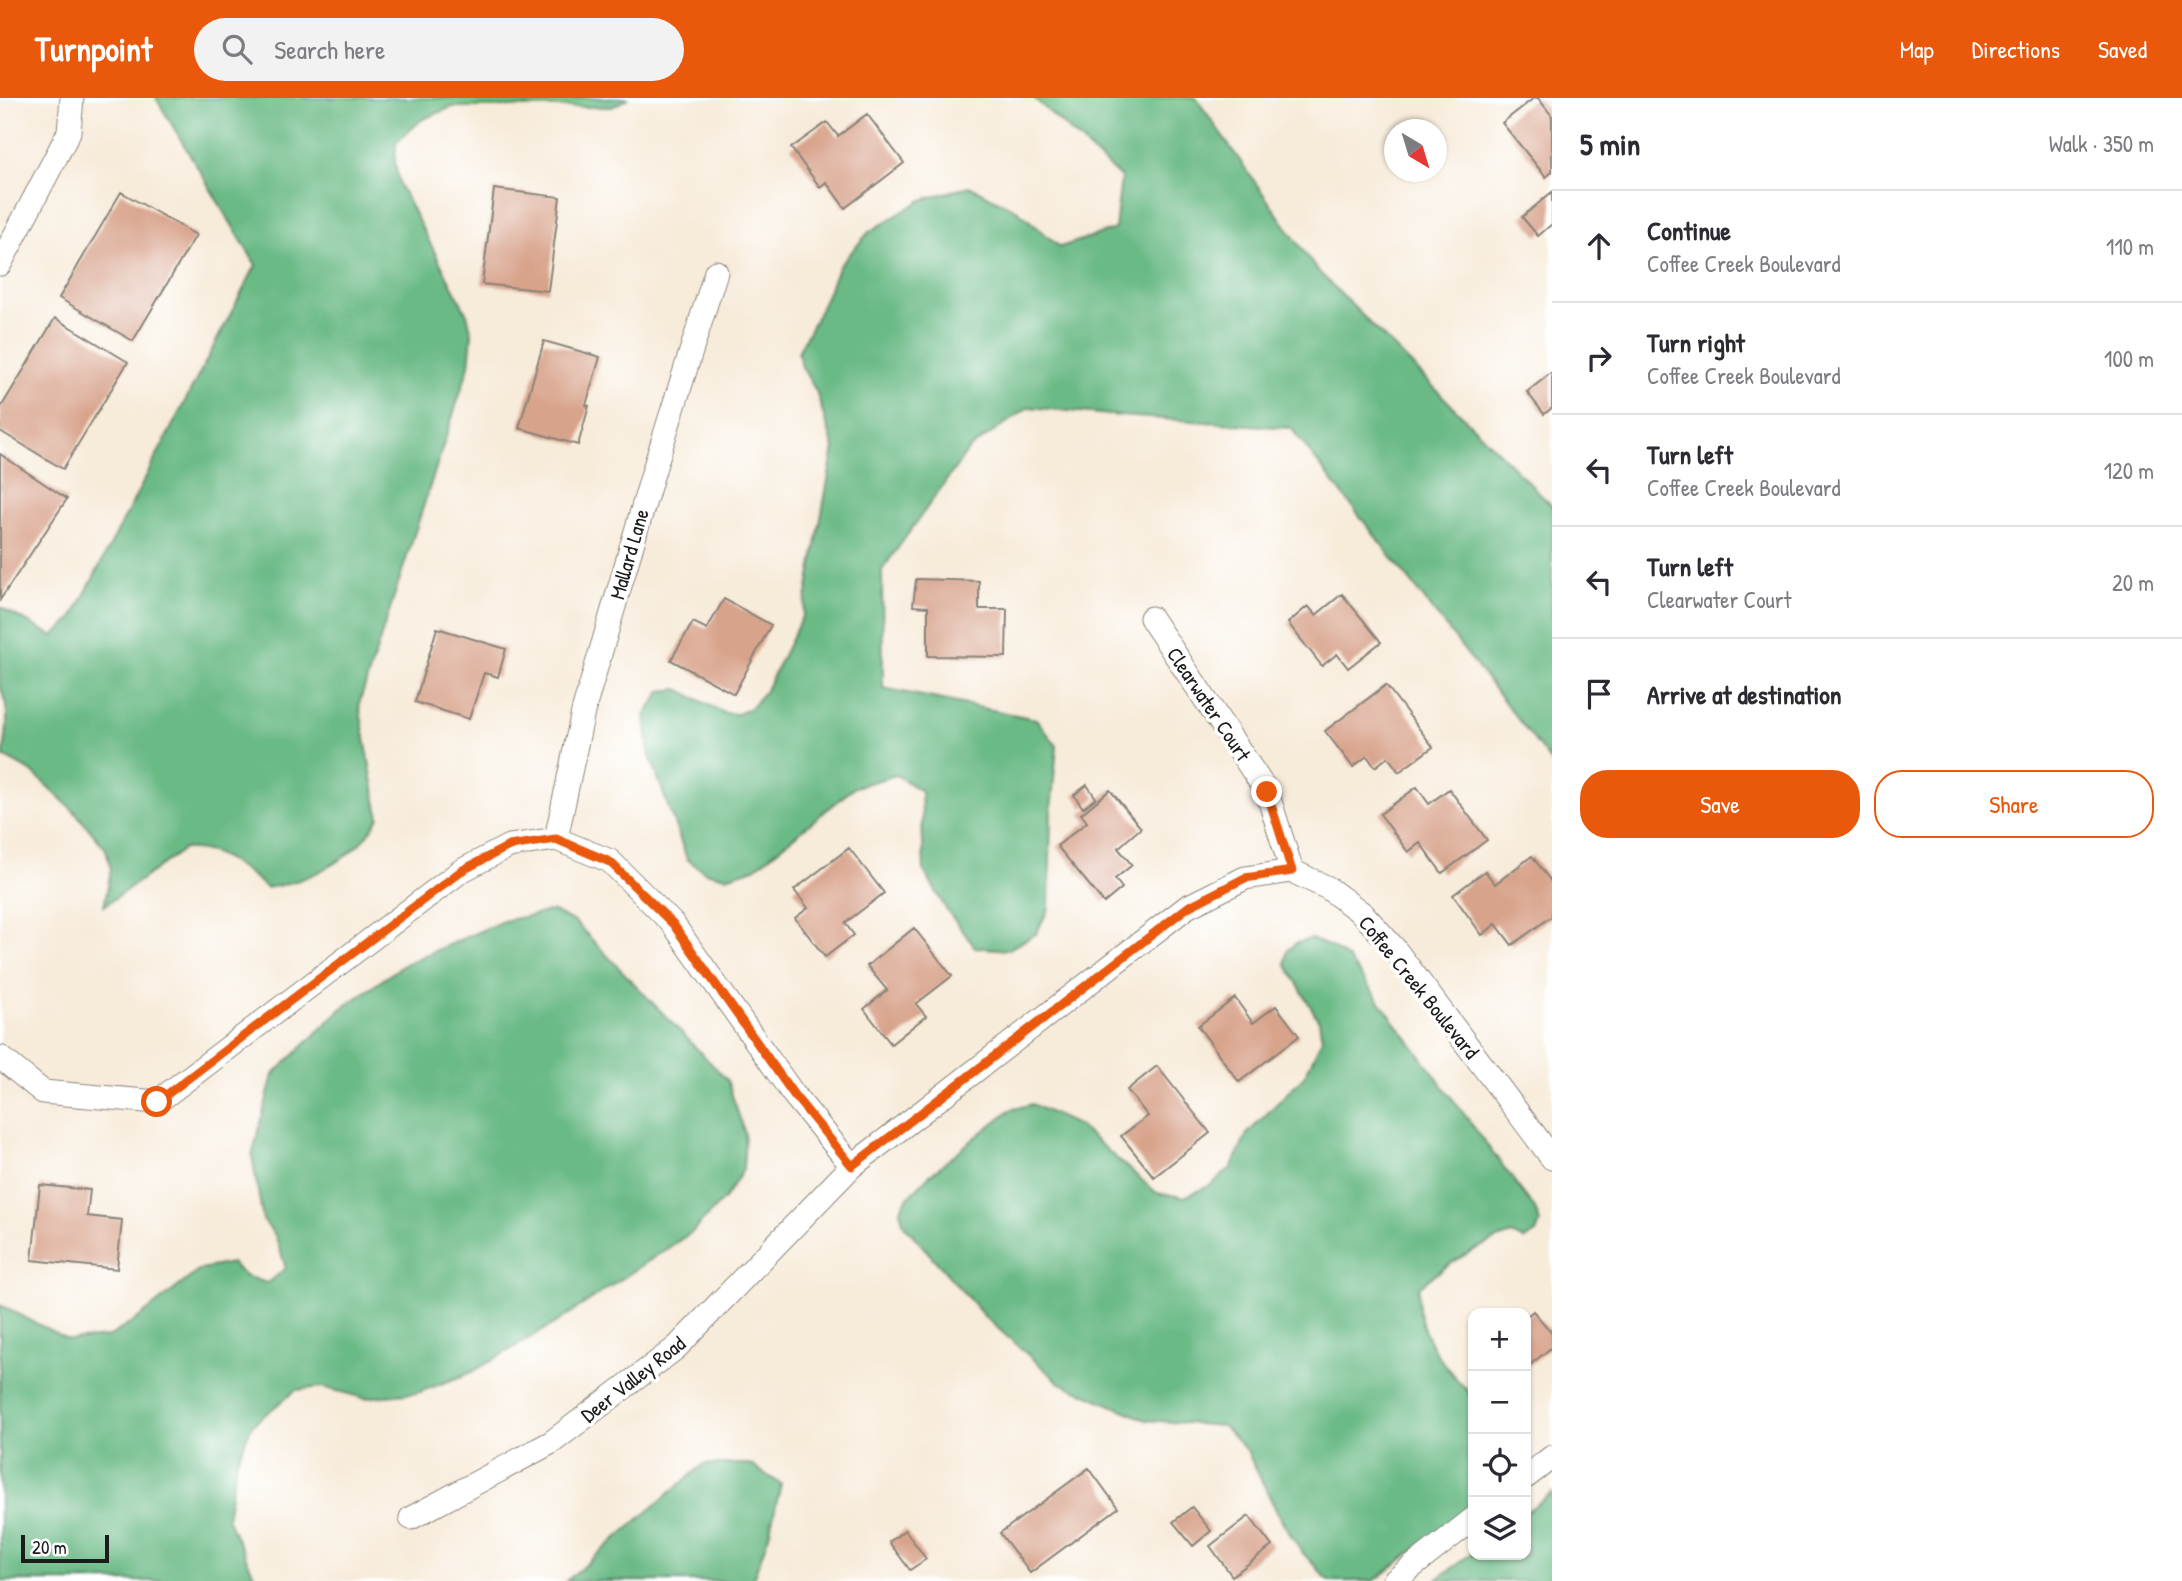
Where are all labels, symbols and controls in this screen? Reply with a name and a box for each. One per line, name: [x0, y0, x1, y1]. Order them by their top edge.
search box: [194, 18, 684, 81]
text: Turnpoint: [35, 27, 152, 71]
icon: search: [218, 30, 256, 68]
text: Search here: [274, 32, 385, 67]
text: Map: [1900, 33, 1934, 65]
text: Directions: [1972, 33, 2060, 65]
text: Saved: [2098, 33, 2147, 65]
north arrow: [1384, 119, 1447, 182]
text: 5 min: [1580, 124, 1640, 164]
text: Walk · 350 m: [2049, 128, 2154, 159]
text: Continue: [1647, 213, 1731, 248]
icon: ahead: [1580, 227, 1618, 265]
text: 110 m: [2106, 231, 2154, 262]
text: Coffee Creek Boulevard: [1647, 248, 1841, 279]
text: Turn right: [1647, 325, 1745, 360]
icon: right: [1580, 339, 1618, 377]
text: 100 m: [2104, 343, 2154, 374]
text: Coffee Creek Boulevard: [1647, 360, 1841, 391]
text: Turn left: [1647, 437, 1733, 472]
icon: left: [1580, 451, 1618, 489]
text: 120 m: [2104, 455, 2154, 486]
text: Coffee Creek Boulevard: [1647, 472, 1841, 503]
street label: Mallard Lane: [602, 505, 656, 603]
text: Turn left: [1647, 549, 1733, 584]
icon: left: [1580, 563, 1618, 601]
text: 20 m: [2112, 567, 2154, 598]
text: Clearwater Court: [1647, 584, 1791, 615]
street label: Clearwater Court: [1160, 641, 1258, 767]
icon: arrive: [1580, 675, 1618, 713]
text: Arrive at destination: [1647, 677, 1842, 712]
button: Save: [1580, 770, 1860, 838]
button: Share: [1874, 770, 2154, 838]
route end: [1251, 776, 1282, 807]
street label: Coffee Creek Boulevard: [1352, 909, 1486, 1065]
route start: [141, 1086, 172, 1117]
map controls: [1468, 1308, 1531, 1560]
button: +: [1468, 1308, 1531, 1371]
street label: Deer Valley Road: [575, 1329, 691, 1429]
button: −: [1468, 1371, 1531, 1434]
button: locate: [1468, 1434, 1531, 1497]
button: layers: [1468, 1497, 1531, 1560]
scale bar: [21, 1532, 108, 1564]
text: 20 m: [32, 1534, 67, 1560]

